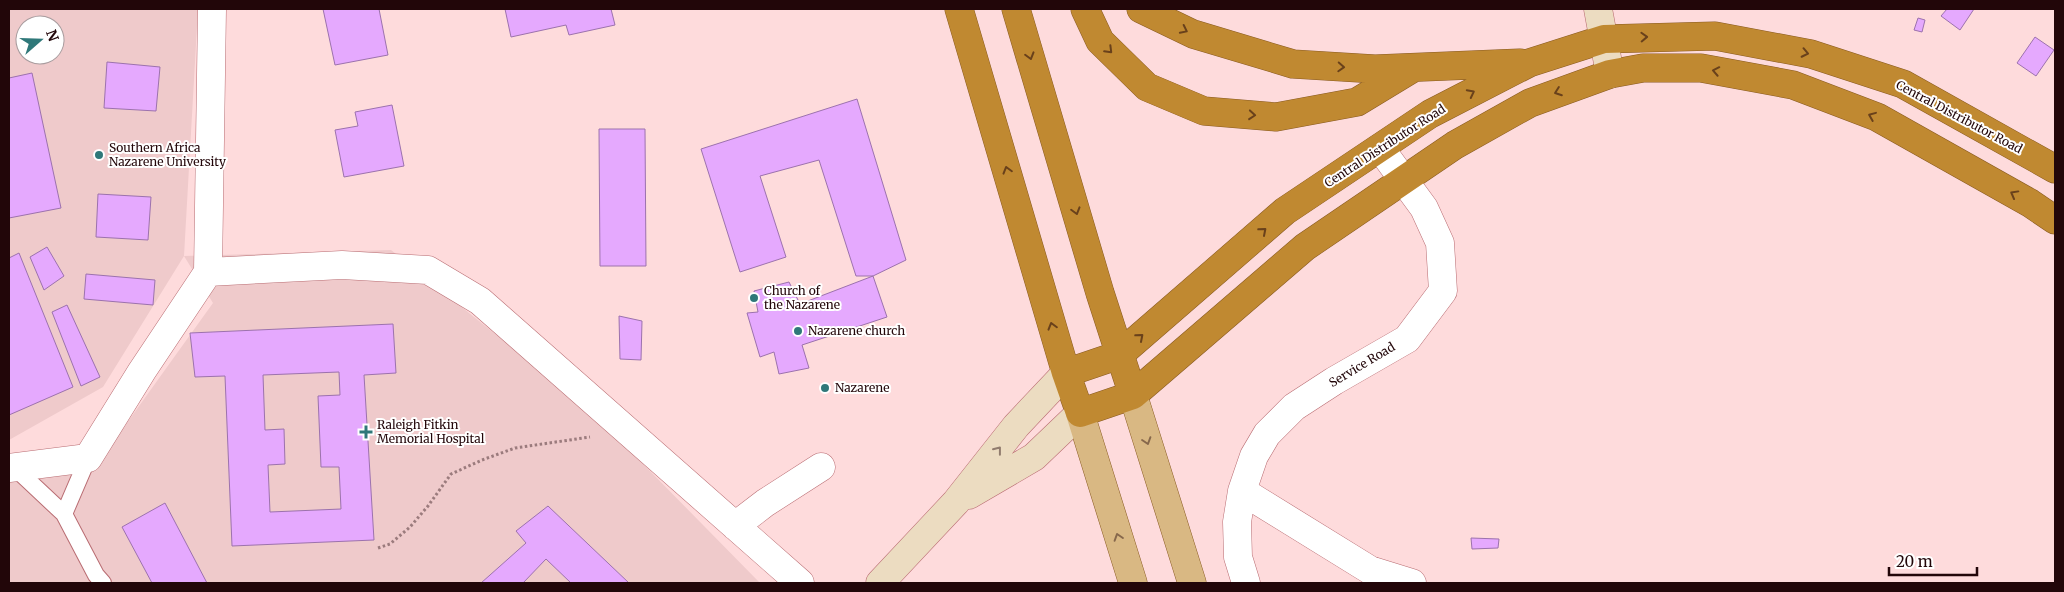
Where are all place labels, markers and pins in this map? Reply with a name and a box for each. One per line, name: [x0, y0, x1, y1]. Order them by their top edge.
place label: Southern Africa Nazarene University: [109, 140, 226, 169]
marker: Southern Africa Nazarene University: [93, 149, 105, 161]
place label: Church of the Nazarene: [764, 283, 840, 312]
marker: Church of the Nazarene: [748, 292, 760, 304]
place label: Nazarene church: [808, 323, 905, 338]
marker: Nazarene church: [792, 325, 804, 337]
place label: Nazarene: [835, 380, 889, 395]
marker: Nazarene: [819, 382, 831, 394]
place label: Raleigh Fitkin Memorial Hospital: [377, 417, 485, 446]
marker: Raleigh Fitkin Memorial Hospital: [359, 425, 373, 439]

